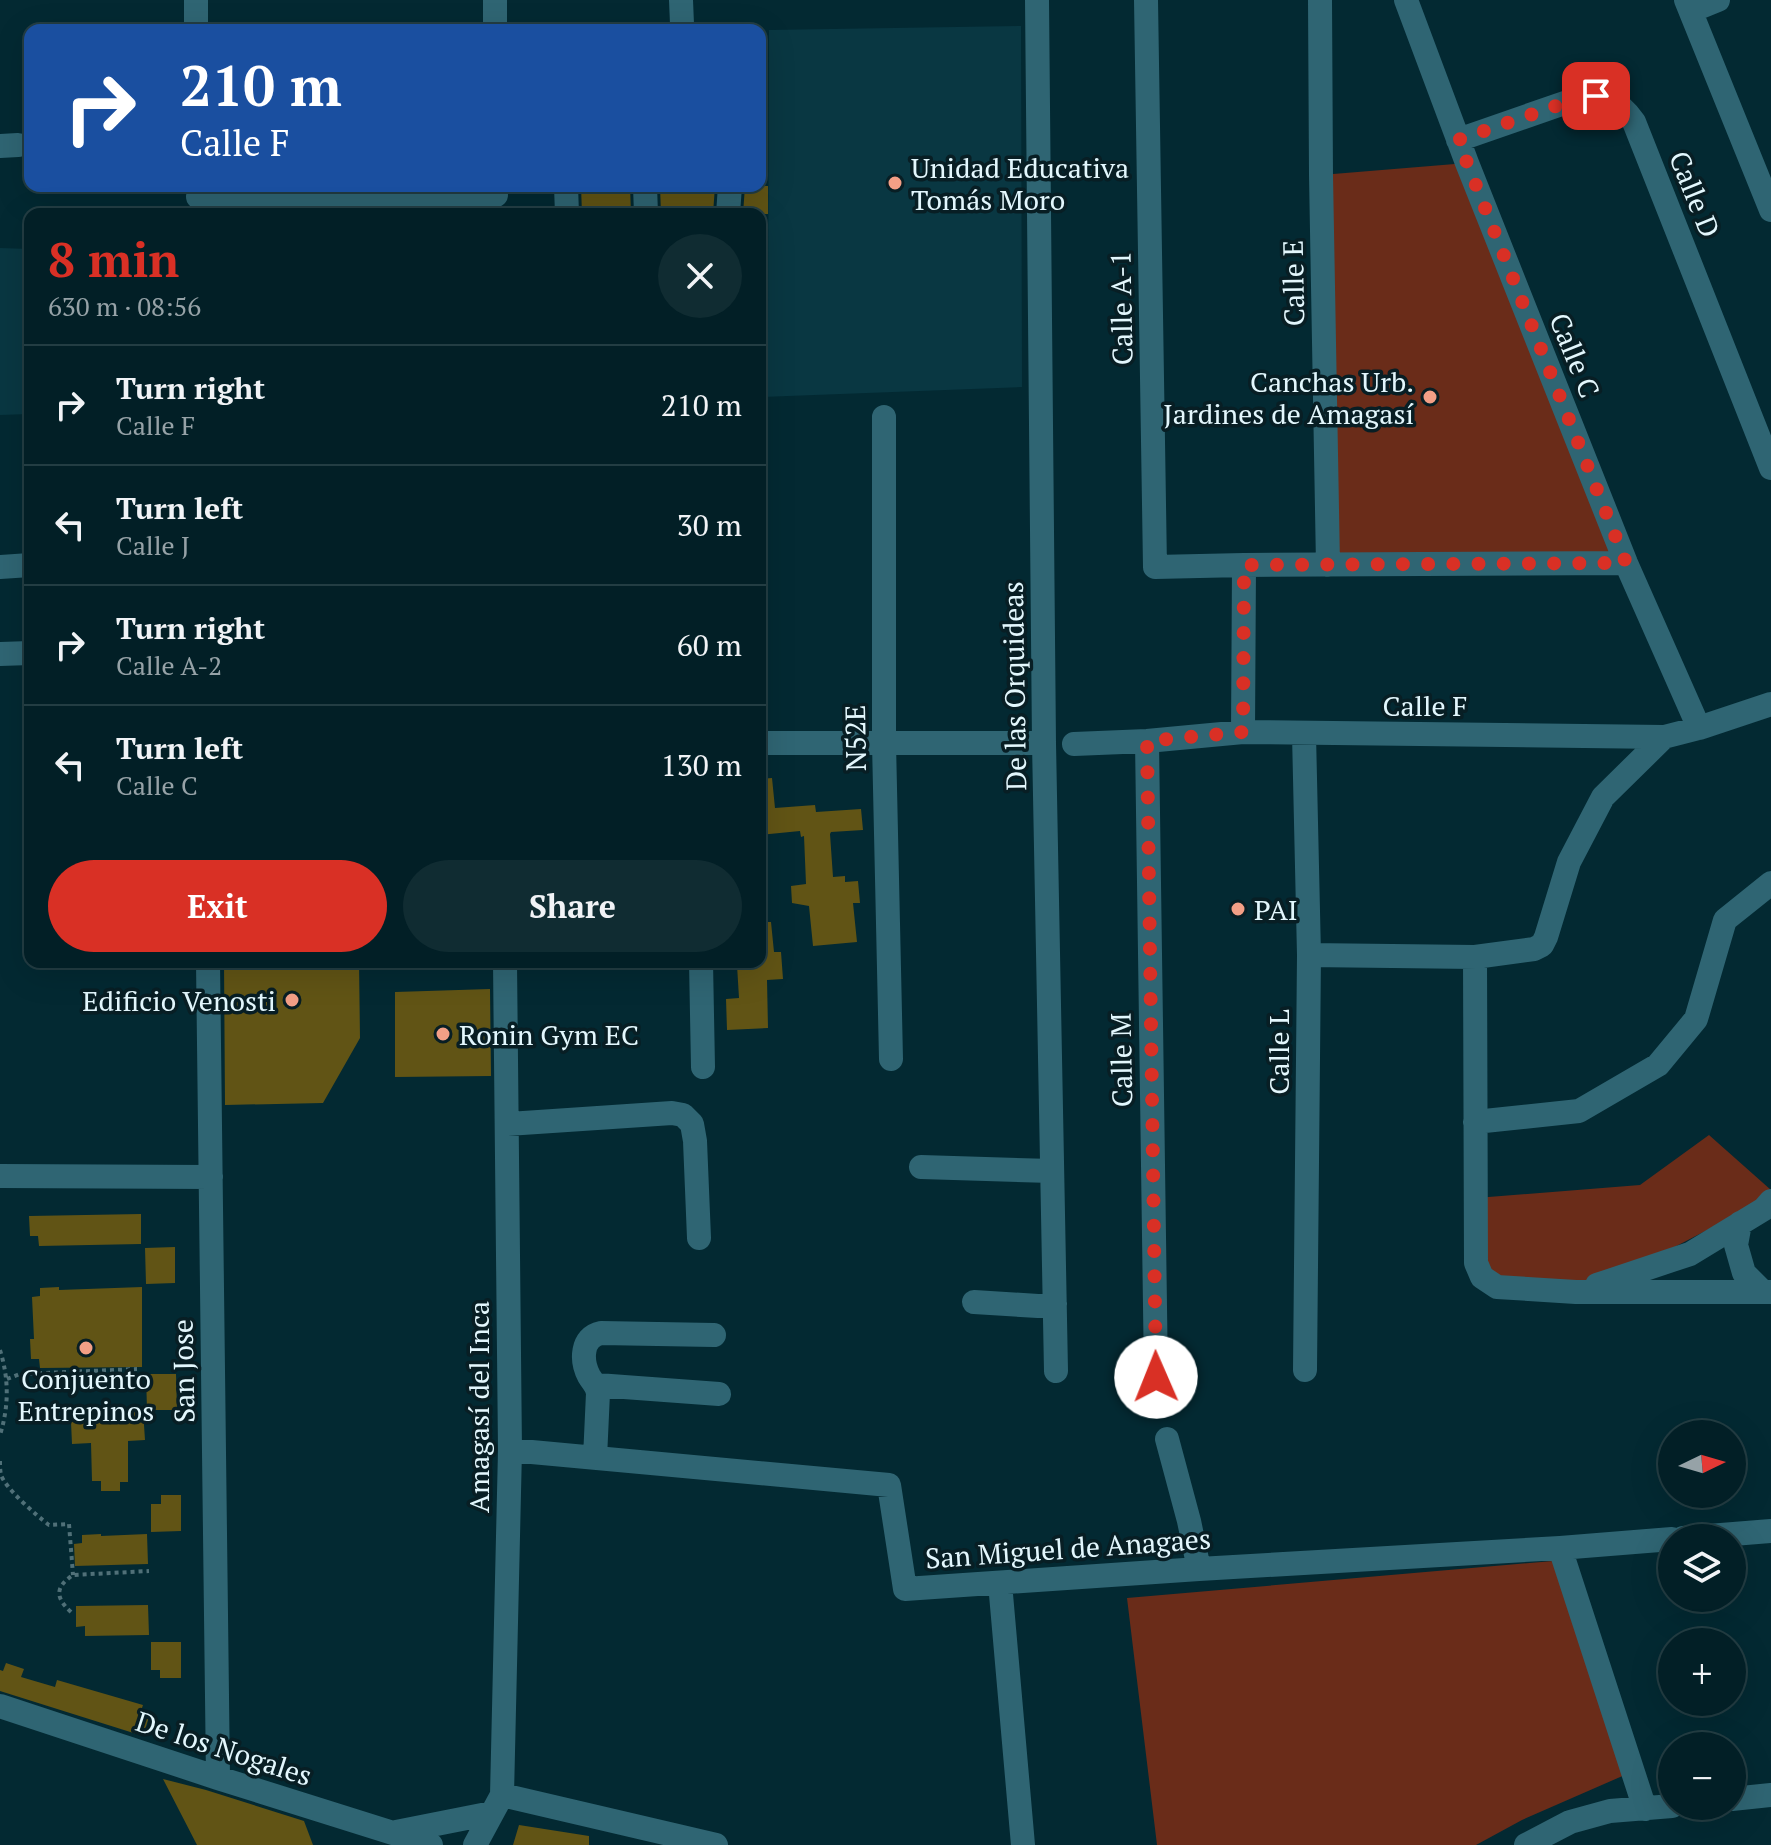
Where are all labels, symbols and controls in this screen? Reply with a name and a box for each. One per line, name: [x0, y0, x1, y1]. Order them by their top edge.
text: 210 m: [180, 48, 342, 122]
icon: right: [48, 56, 152, 160]
pin: [1562, 62, 1630, 130]
icon: arrive: [1574, 74, 1618, 118]
text: Calle F: [180, 119, 289, 166]
street label: Calle D: [1661, 145, 1729, 243]
place label: Unidad Educativa Tomás Moro: [911, 149, 1129, 218]
marker: Unidad Educativa Tomás Moro: [886, 174, 904, 192]
text: 8 min: [48, 227, 179, 291]
button: close: [658, 234, 742, 318]
street label: Calle E: [1274, 240, 1312, 326]
street label: Calle A-1: [1102, 251, 1140, 365]
text: 630 m · 08:56: [48, 289, 201, 323]
street label: Calle C: [1541, 307, 1609, 403]
place label: Canchas Urb. Jardines de Amagasí: [1163, 363, 1415, 432]
text: Turn right: [116, 368, 265, 408]
icon: right: [48, 383, 92, 427]
text: 210 m: [661, 385, 742, 425]
marker: Canchas Urb. Jardines de Amagasí: [1421, 388, 1439, 406]
text: Calle F: [116, 408, 195, 442]
text: Turn left: [116, 488, 243, 528]
icon: left: [48, 503, 92, 547]
text: 30 m: [677, 505, 742, 545]
text: Calle J: [116, 528, 190, 562]
street label: De las Orquideas: [994, 581, 1034, 791]
text: Turn right: [116, 608, 265, 648]
icon: right: [48, 623, 92, 667]
text: 60 m: [677, 625, 742, 665]
text: Calle A-2: [116, 648, 222, 682]
street label: Calle F: [1382, 687, 1468, 724]
street label: N52E: [836, 704, 874, 772]
text: Turn left: [116, 728, 243, 768]
icon: left: [48, 743, 92, 787]
text: 130 m: [661, 745, 742, 785]
text: Calle C: [116, 768, 198, 802]
button: Exit: [48, 860, 387, 952]
button: Share: [403, 860, 742, 952]
place label: PAI: [1254, 891, 1298, 928]
marker: PAI: [1229, 900, 1247, 918]
place label: Edificio Venosti: [82, 982, 276, 1019]
marker: Edificio Venosti: [283, 991, 301, 1009]
street label: Calle L: [1260, 1009, 1297, 1095]
street label: Calle M: [1102, 1013, 1140, 1107]
place label: Ronin Gym EC: [459, 1016, 639, 1053]
marker: Ronin Gym EC: [434, 1025, 452, 1043]
street label: Amagasí del Inca: [460, 1301, 497, 1513]
street label: San Jose: [164, 1319, 202, 1423]
position arrow: [1114, 1335, 1198, 1419]
marker: Conjuento Entrepinos: [77, 1339, 95, 1357]
place label: Conjuento Entrepinos: [18, 1360, 154, 1429]
north arrow: [1658, 1420, 1746, 1508]
map controls: [1658, 1420, 1746, 1820]
street label: San Miguel de Anagaes: [924, 1520, 1212, 1576]
button: layers: [1658, 1524, 1746, 1612]
button: +: [1658, 1628, 1746, 1716]
street label: De los Nogales: [131, 1702, 317, 1794]
button: −: [1658, 1732, 1746, 1820]

